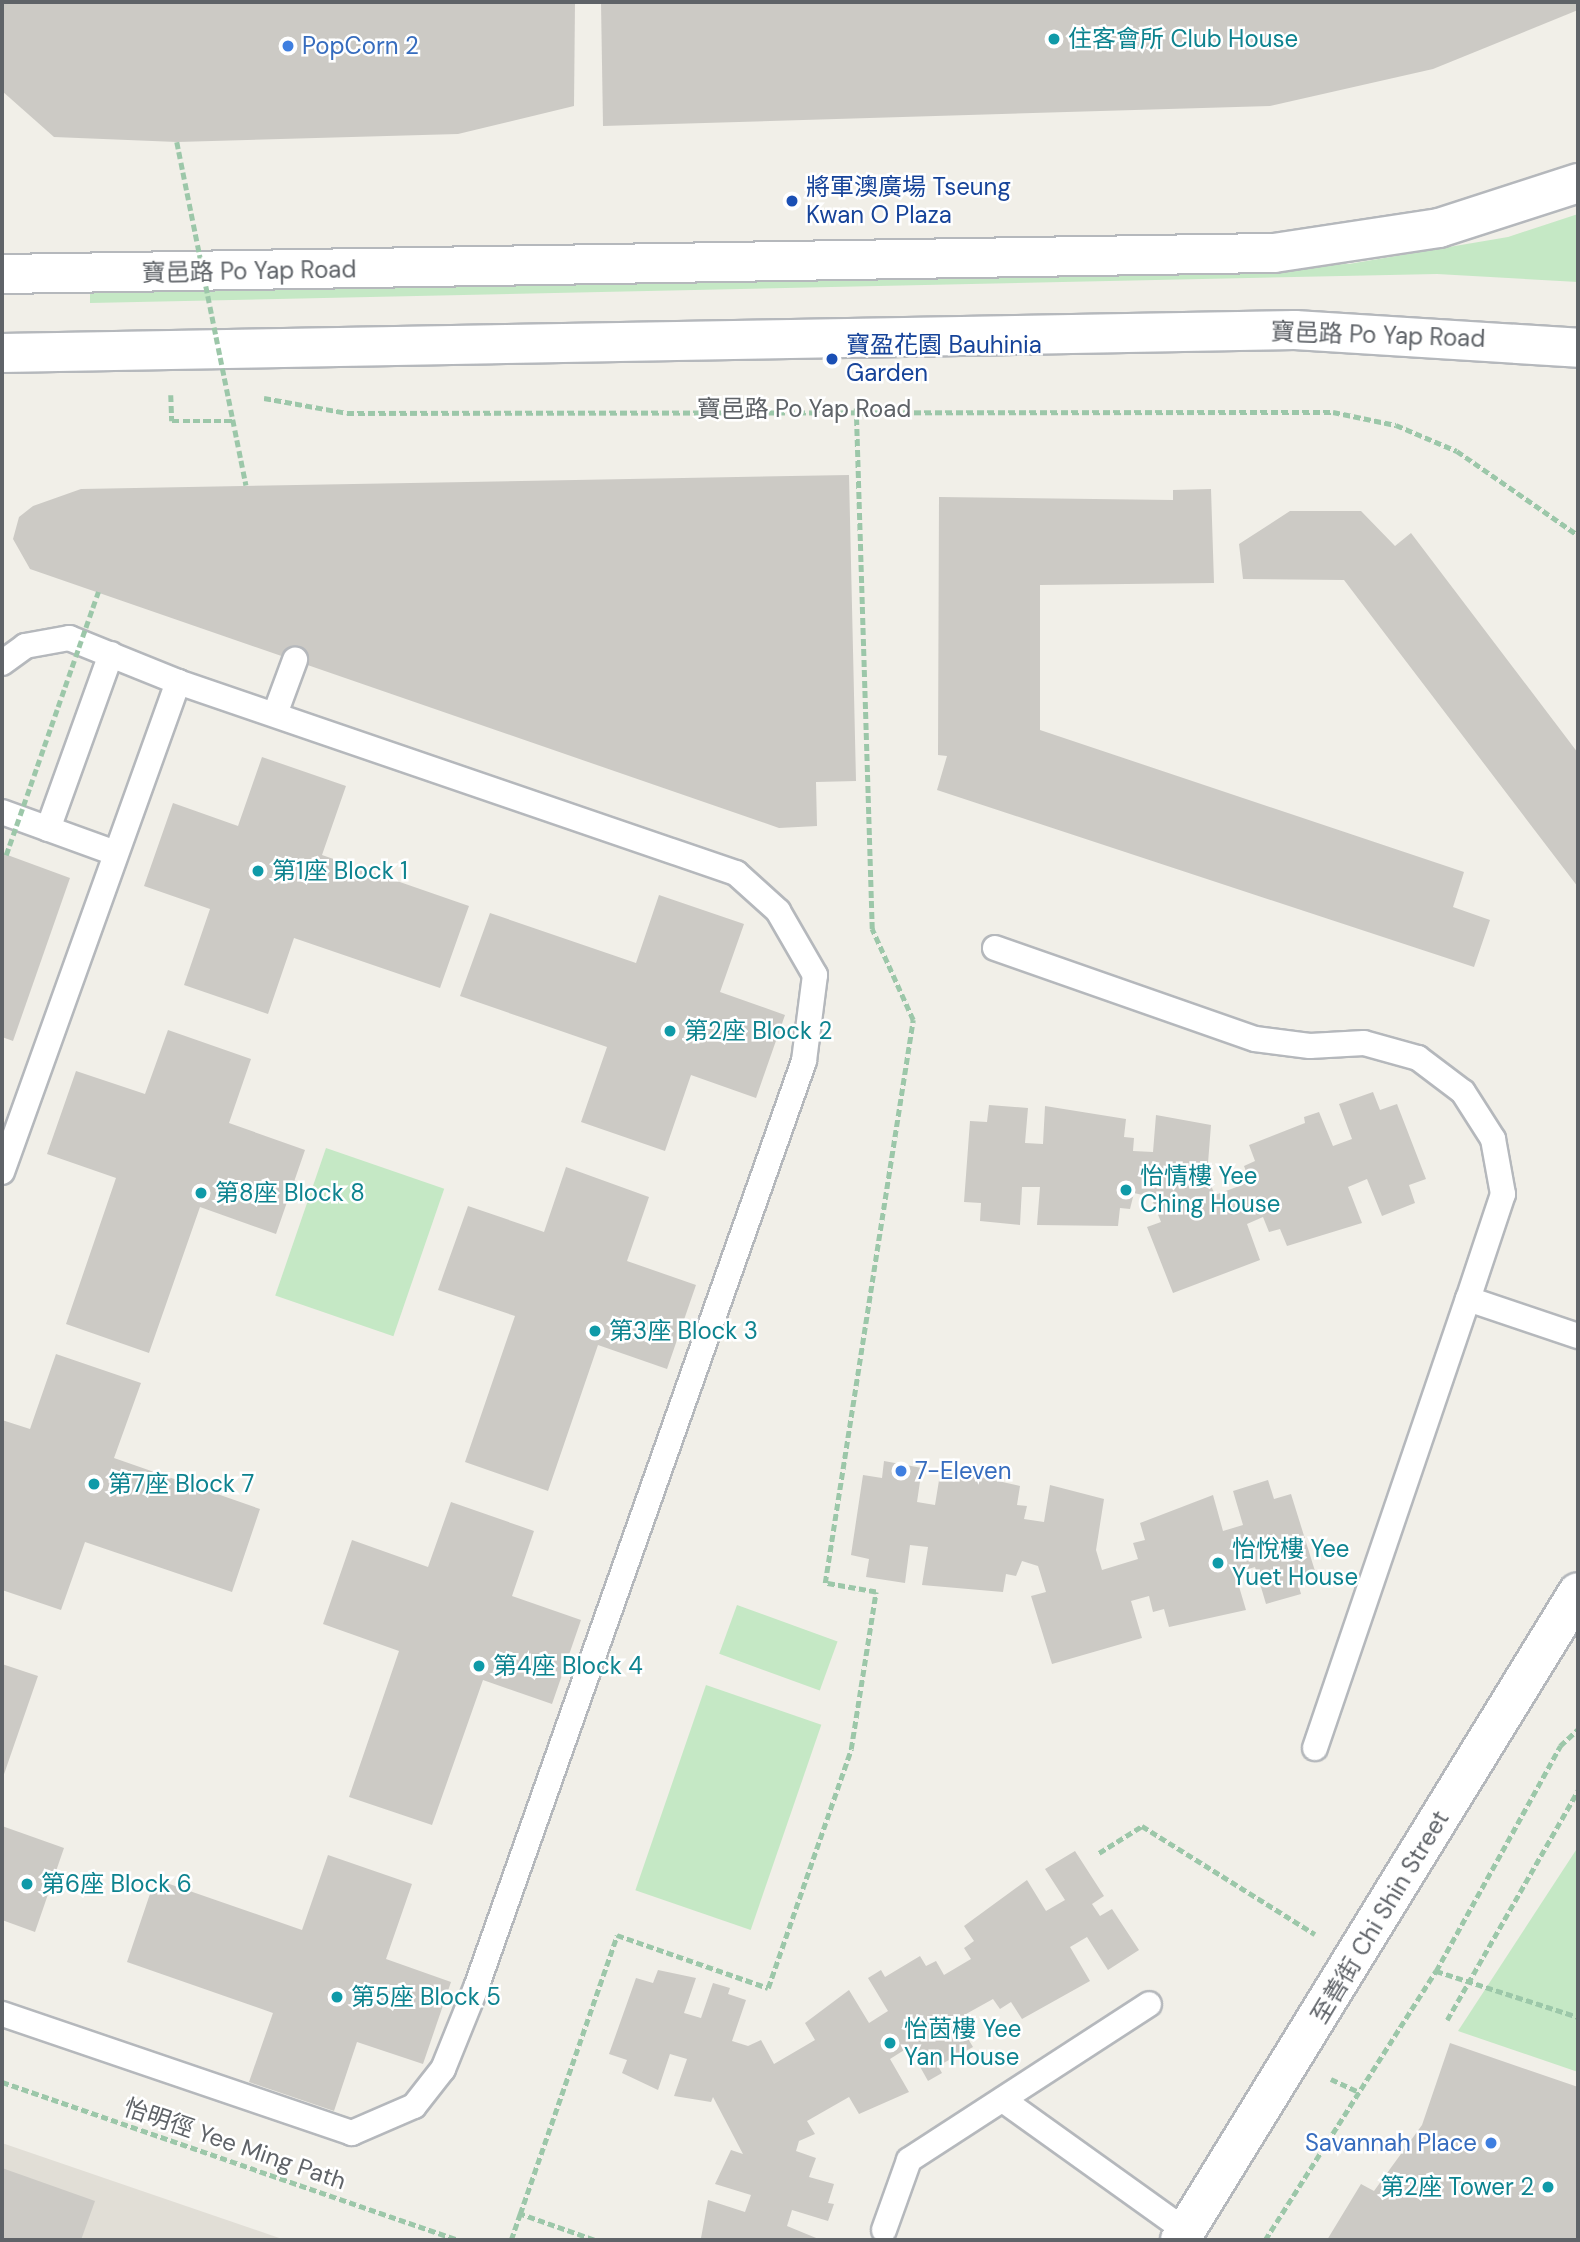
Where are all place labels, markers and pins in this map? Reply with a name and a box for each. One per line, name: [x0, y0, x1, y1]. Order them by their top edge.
place label: 住客會所 Club House: [1068, 25, 1298, 53]
marker: 住客會所 Club House: [1046, 31, 1062, 47]
place label: PopCorn 2: [302, 32, 419, 60]
marker: PopCorn 2: [280, 38, 296, 54]
place label: 將軍澳廣場 Tseung Kwan O Plaza: [806, 173, 1011, 229]
marker: 將軍澳廣場 Tseung Kwan O Plaza: [784, 193, 800, 209]
place label: 寶盈花園 Bauhinia Garden: [846, 331, 1042, 387]
marker: 寶盈花園 Bauhinia Garden: [824, 351, 840, 367]
place label: 第1座 Block 1: [272, 857, 408, 885]
marker: 第1座 Block 1: [250, 863, 266, 879]
place label: 第2座 Block 2: [684, 1017, 832, 1045]
marker: 第2座 Block 2: [662, 1023, 678, 1039]
place label: 怡情樓 Yee Ching House: [1140, 1162, 1280, 1218]
place label: 第8座 Block 8: [215, 1179, 365, 1207]
marker: 怡情樓 Yee Ching House: [1118, 1182, 1134, 1198]
marker: 第8座 Block 8: [193, 1185, 209, 1201]
place label: 第3座 Block 3: [609, 1317, 758, 1345]
marker: 第3座 Block 3: [587, 1323, 603, 1339]
place label: 7-Eleven: [915, 1457, 1012, 1485]
marker: 7-Eleven: [893, 1463, 909, 1479]
place label: 第7座 Block 7: [108, 1470, 254, 1498]
marker: 第7座 Block 7: [86, 1476, 102, 1492]
place label: 怡悅樓 Yee Yuet House: [1232, 1535, 1358, 1591]
marker: 怡悅樓 Yee Yuet House: [1210, 1555, 1226, 1571]
place label: 第4座 Block 4: [493, 1652, 643, 1680]
marker: 第4座 Block 4: [471, 1658, 487, 1674]
place label: 第6座 Block 6: [41, 1870, 192, 1898]
marker: 第6座 Block 6: [19, 1876, 35, 1892]
place label: 第5座 Block 5: [351, 1983, 501, 2011]
marker: 第5座 Block 5: [329, 1989, 345, 2005]
place label: 怡茵樓 Yee Yan House: [904, 2015, 1021, 2071]
marker: 怡茵樓 Yee Yan House: [882, 2035, 898, 2051]
place label: Savannah Place: [1305, 2129, 1477, 2157]
marker: Savannah Place: [1483, 2135, 1499, 2151]
place label: 第2座 Tower 2: [1380, 2173, 1534, 2201]
marker: 第2座 Tower 2: [1540, 2179, 1556, 2195]

